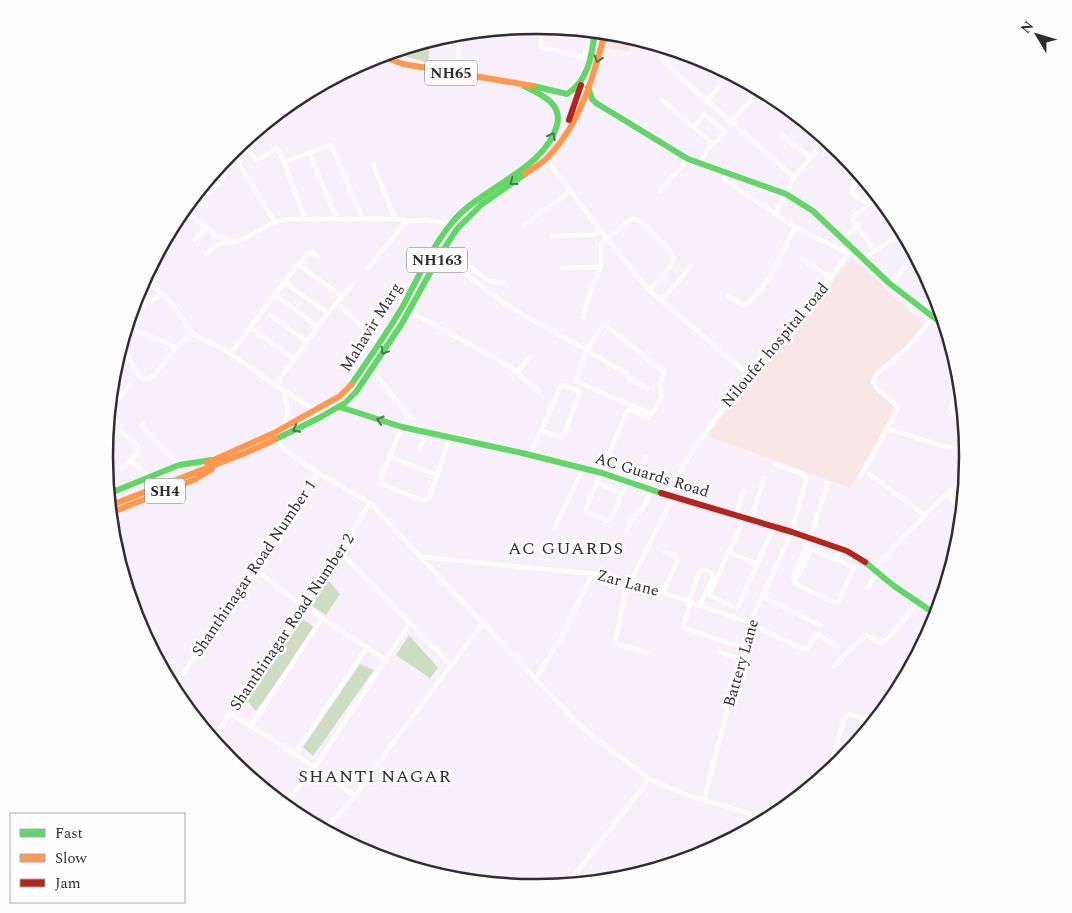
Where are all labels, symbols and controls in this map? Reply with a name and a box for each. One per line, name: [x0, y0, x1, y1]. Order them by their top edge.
north arrow: [1012, 10, 1062, 60]
text: N: [1015, 16, 1039, 38]
one-way arrow: [593, 55, 603, 63]
road number: NH65: [425, 60, 477, 86]
one-way arrow: [546, 132, 556, 141]
one-way arrow: [510, 177, 519, 185]
road number: NH163: [407, 248, 467, 272]
street label: Niloufer hospital road: [715, 277, 835, 413]
street label: Mahavir Marg: [334, 278, 408, 376]
one-way arrow: [381, 345, 390, 355]
one-way arrow: [376, 416, 385, 426]
one-way arrow: [293, 423, 302, 433]
street label: AC Guards Road: [592, 446, 712, 504]
street label: Shanthinagar Road Number 1: [186, 475, 322, 661]
road number: SH4: [145, 478, 185, 504]
street label: Shanthinagar Road Number 2: [224, 529, 360, 715]
district label: AC GUARDS: [508, 535, 624, 562]
street label: Zar Lane: [594, 563, 662, 603]
street label: Battery Lane: [717, 616, 765, 710]
district label: SHANTI NAGAR: [298, 763, 452, 790]
legend: [10, 813, 185, 903]
text: Fast: [55, 822, 83, 845]
text: Slow: [55, 847, 87, 870]
text: Jam: [55, 872, 81, 895]

